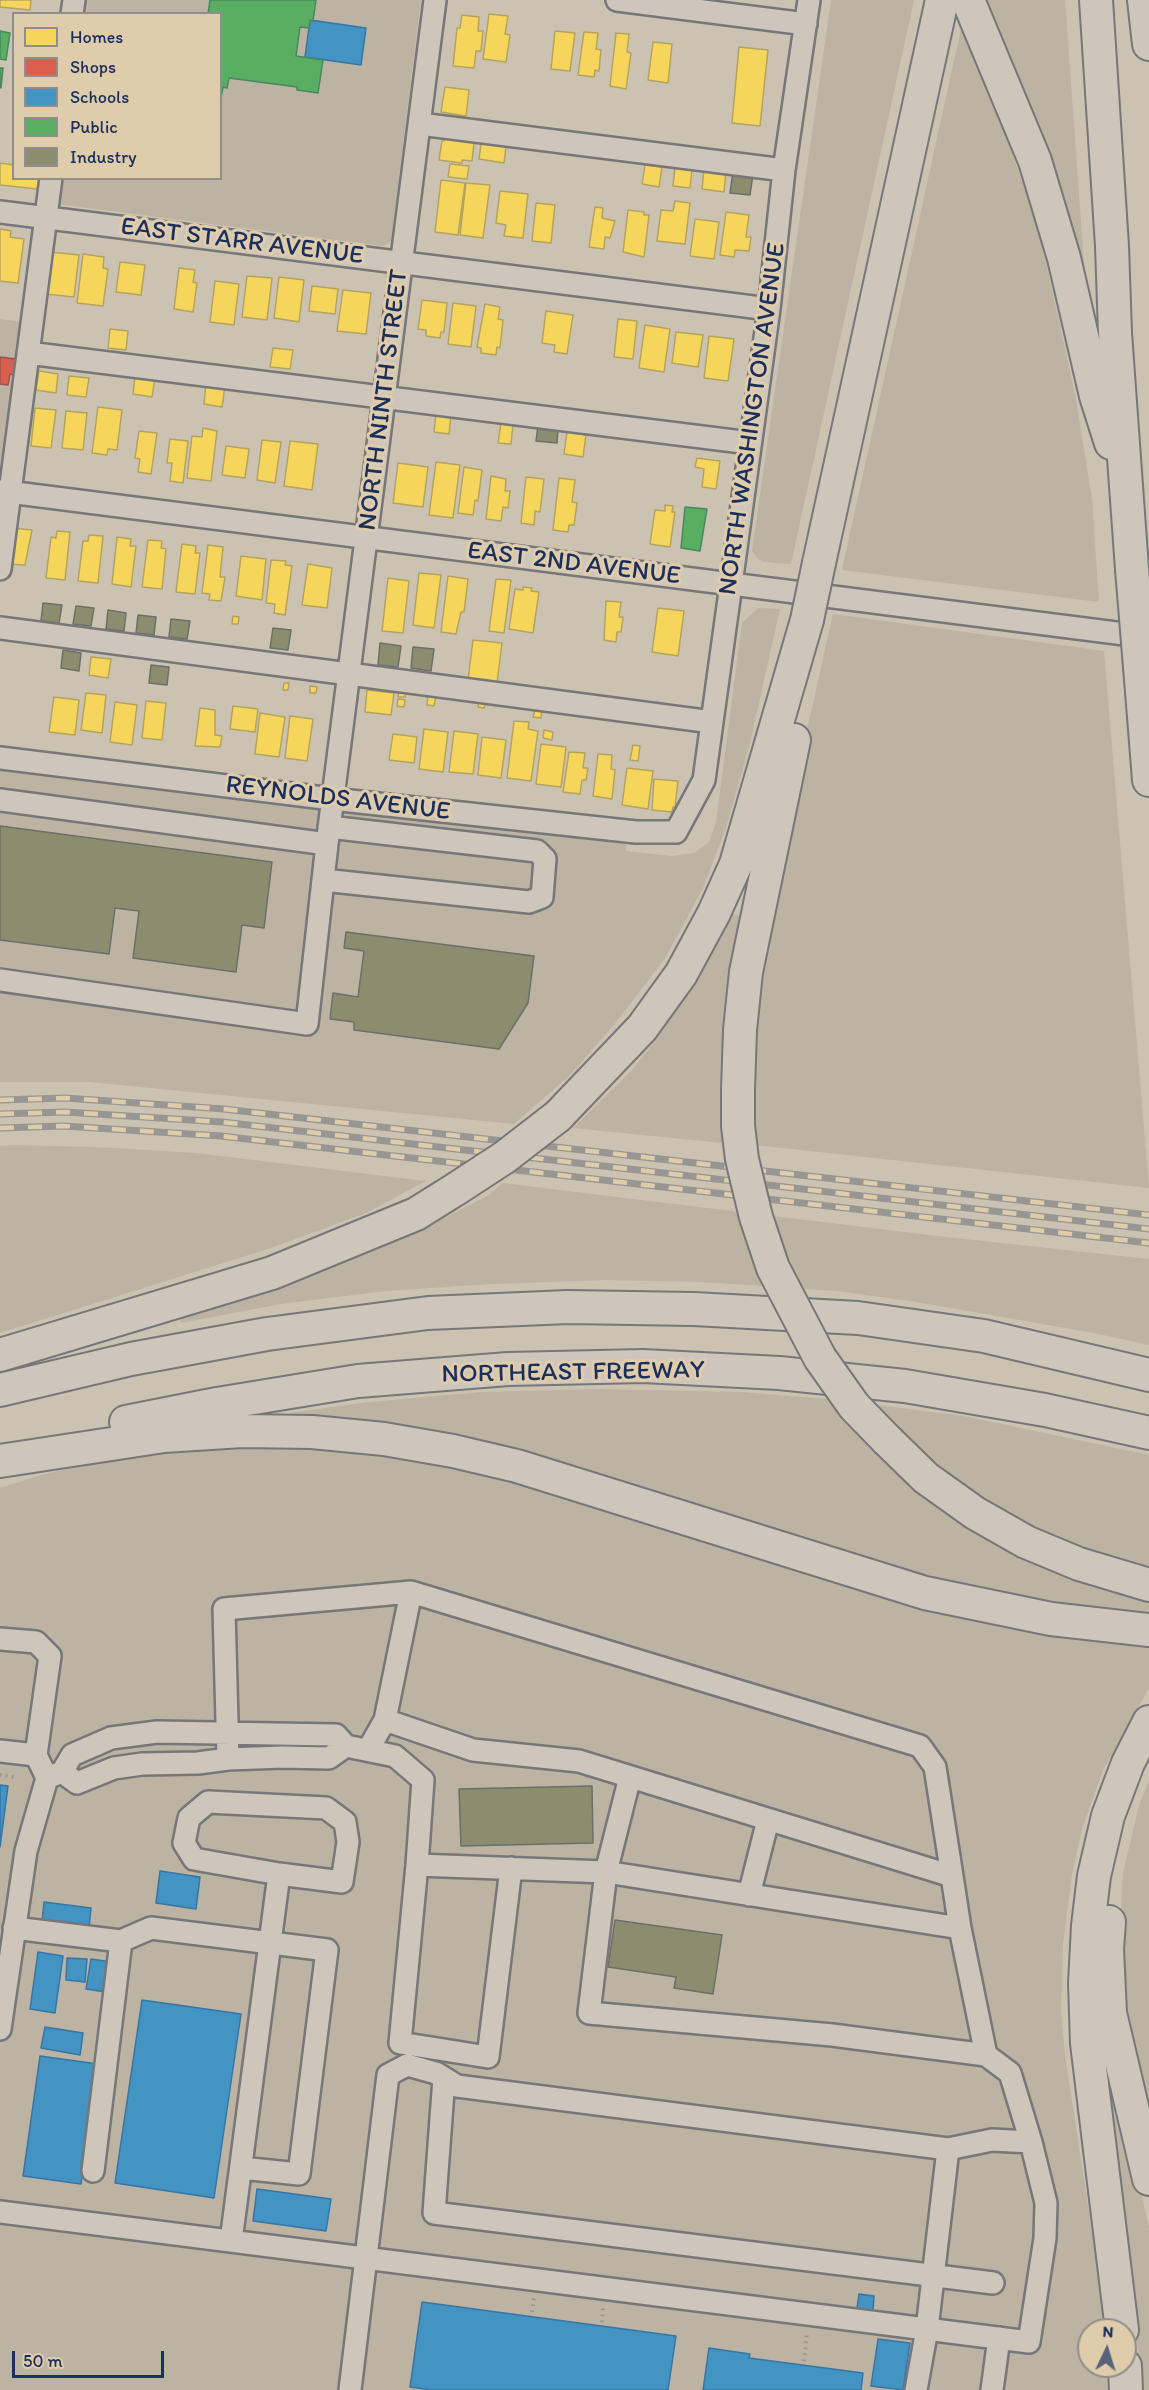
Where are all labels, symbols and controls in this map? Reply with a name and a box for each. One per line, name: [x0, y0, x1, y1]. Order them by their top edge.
legend: [12, 12, 222, 180]
text: Homes: [70, 26, 123, 48]
text: Shops: [70, 56, 116, 78]
text: Schools: [70, 86, 129, 108]
text: Public: [70, 116, 118, 138]
text: Industry: [70, 146, 137, 168]
street label: EAST STARR AVENUE: [119, 212, 365, 272]
street label: NORTH WASHINGTON AVENUE: [713, 241, 793, 597]
street label: NORTH NINTH STREET: [352, 268, 416, 532]
street label: EAST 2ND AVENUE: [466, 535, 682, 593]
street label: REYNOLDS AVENUE: [224, 770, 452, 828]
street label: NORTHEAST FREEWAY: [441, 1355, 705, 1391]
north arrow: [1077, 2318, 1137, 2378]
text: N: [1102, 2322, 1114, 2341]
scale bar: [15, 2339, 166, 2377]
text: 50 m: [23, 2350, 63, 2372]

